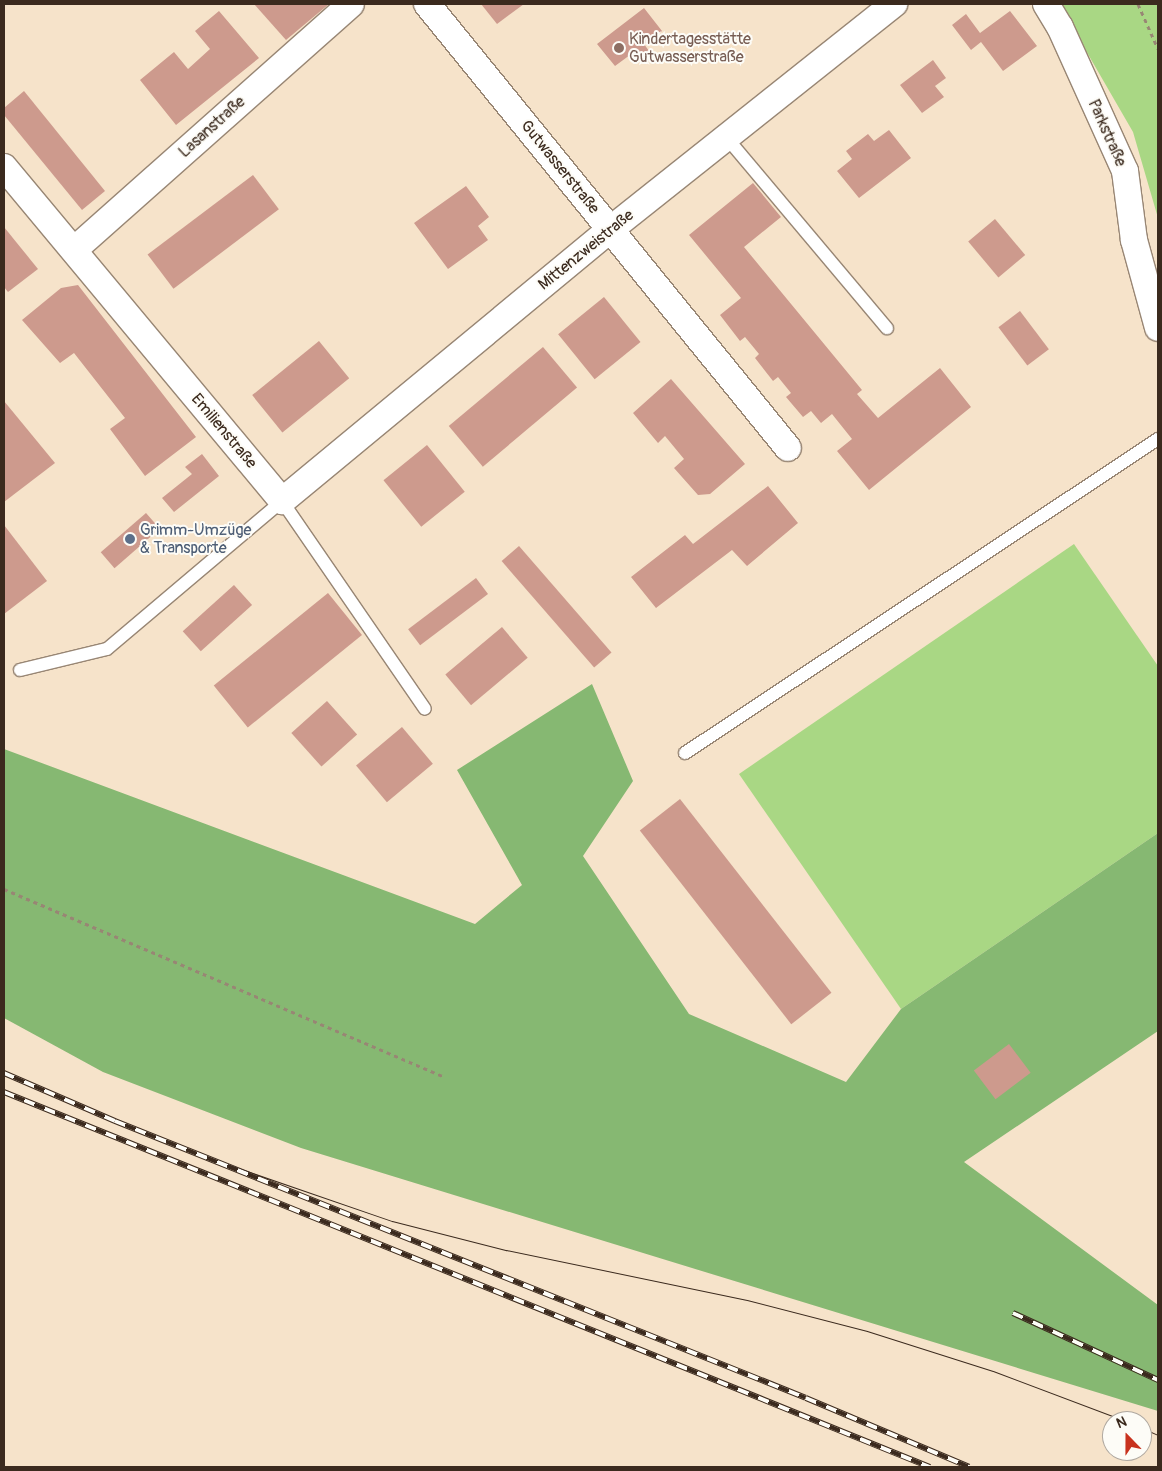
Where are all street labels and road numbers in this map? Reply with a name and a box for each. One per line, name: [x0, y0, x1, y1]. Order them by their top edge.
street label: Lasanstraße: [175, 92, 249, 162]
street label: Parkstraße: [1084, 96, 1130, 170]
street label: Gutwasserstraße: [516, 116, 604, 218]
street label: Mittenzweistraße: [534, 206, 638, 294]
street label: Emilienstraße: [187, 390, 261, 472]

